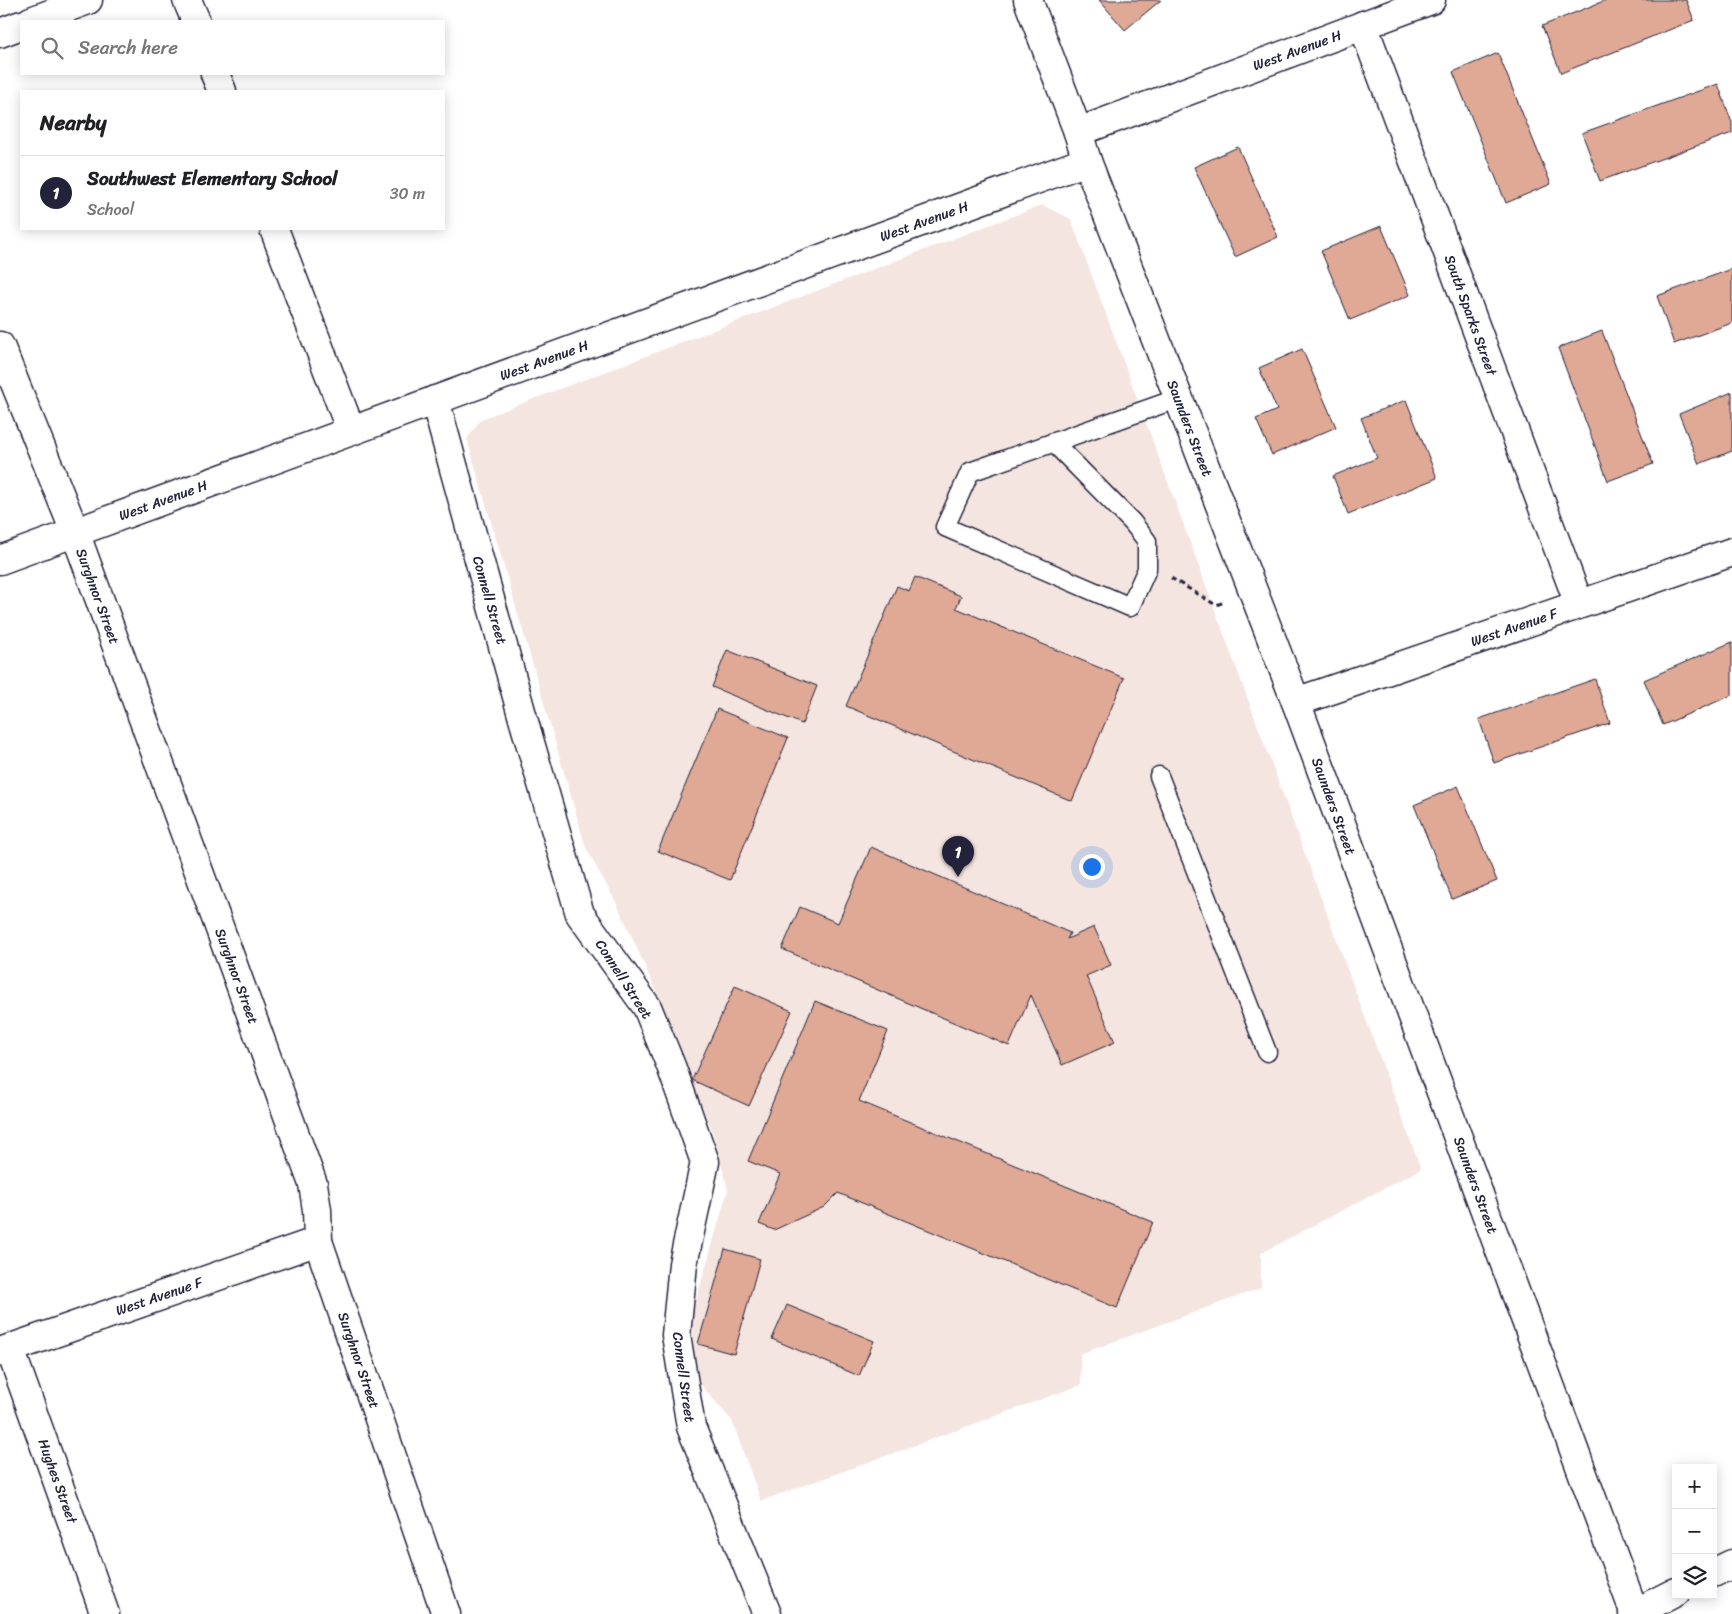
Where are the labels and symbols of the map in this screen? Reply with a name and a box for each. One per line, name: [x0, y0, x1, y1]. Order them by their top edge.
street label: West Avenue H: [1249, 23, 1345, 78]
street label: West Avenue H: [876, 194, 972, 249]
street label: South Sparks Street: [1437, 251, 1504, 380]
street label: West Avenue H: [496, 333, 592, 388]
street label: Saunders Street: [1160, 376, 1219, 480]
street label: West Avenue H: [115, 473, 211, 528]
street label: Surghnor Street: [69, 545, 127, 648]
street label: Connell Street: [465, 553, 514, 647]
street label: West Avenue F: [1467, 600, 1562, 654]
street label: Saunders Street: [1304, 754, 1363, 858]
pin: 1: [942, 836, 974, 877]
your location: [1079, 854, 1105, 880]
street label: Surghnor Street: [208, 925, 266, 1028]
street label: Connell Street: [588, 934, 659, 1024]
street label: Saunders Street: [1446, 1133, 1505, 1237]
street label: West Avenue F: [112, 1269, 207, 1323]
street label: Surghnor Street: [330, 1308, 387, 1412]
street label: Connell Street: [665, 1330, 702, 1424]
street label: Hughes Street: [31, 1435, 85, 1528]

